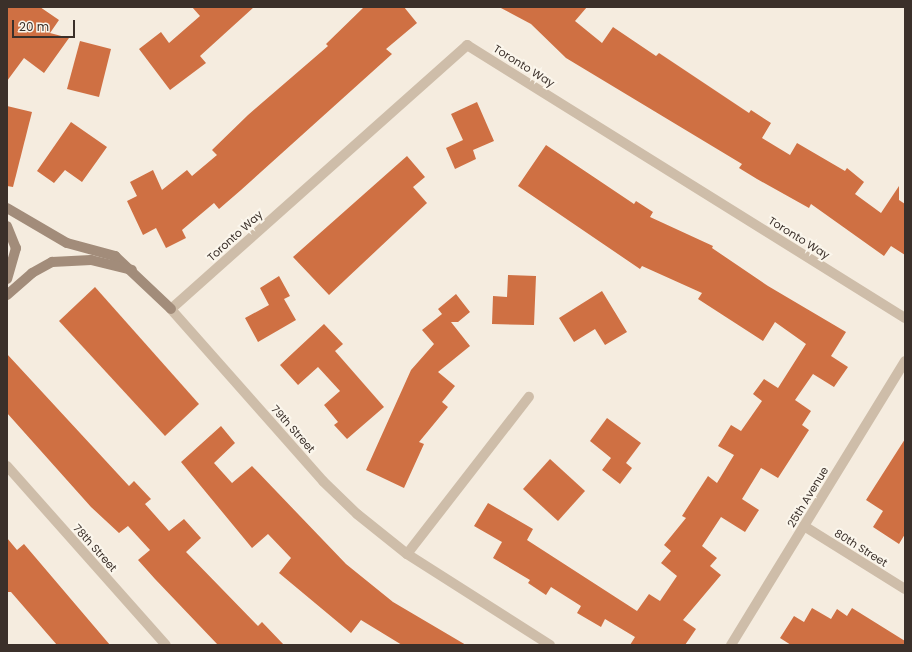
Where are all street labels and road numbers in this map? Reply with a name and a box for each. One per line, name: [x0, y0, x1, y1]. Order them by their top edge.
street label: Toronto Way: [491, 42, 557, 90]
street label: Toronto Way: [205, 208, 265, 264]
street label: Toronto Way: [766, 214, 832, 262]
street label: 79th Street: [268, 403, 318, 455]
street label: 25th Avenue: [785, 464, 831, 530]
street label: 78th Street: [70, 522, 120, 574]
street label: 80th Street: [832, 526, 890, 570]

